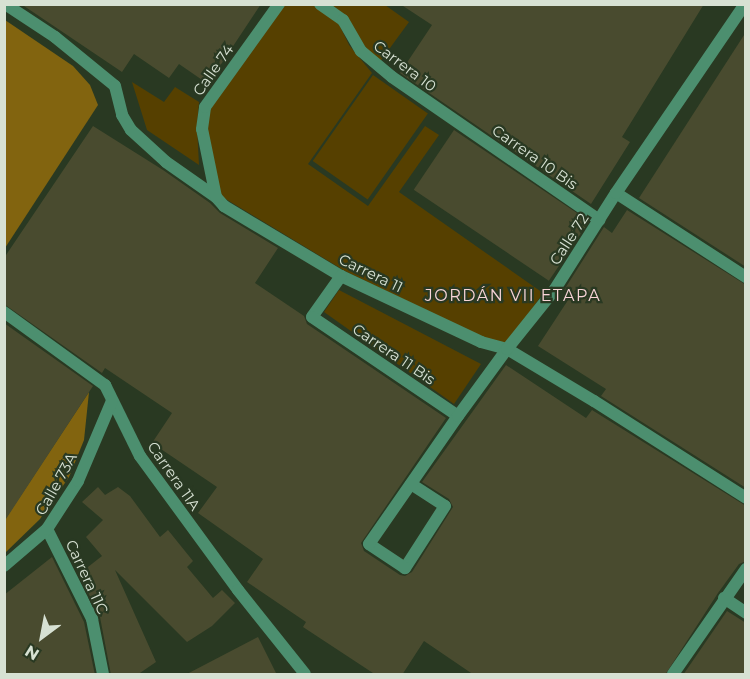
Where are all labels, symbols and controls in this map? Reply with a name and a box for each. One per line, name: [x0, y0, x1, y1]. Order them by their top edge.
street label: Carrera 10: [370, 37, 440, 95]
street label: Calle 74: [189, 41, 237, 99]
street label: Carrera 10 Bis: [489, 121, 581, 193]
street label: Calle 72: [546, 210, 592, 268]
street label: Carrera 11: [336, 250, 406, 296]
district label: JORDÁN VII ETAPA: [425, 286, 601, 306]
street label: Carrera 11 Bis: [349, 320, 439, 388]
street label: Carrera 11A: [144, 438, 204, 514]
street label: Calle 73A: [32, 450, 80, 518]
street label: Carrera 11C: [62, 537, 112, 617]
north arrow: [12, 607, 72, 667]
text: N: [22, 641, 43, 664]

